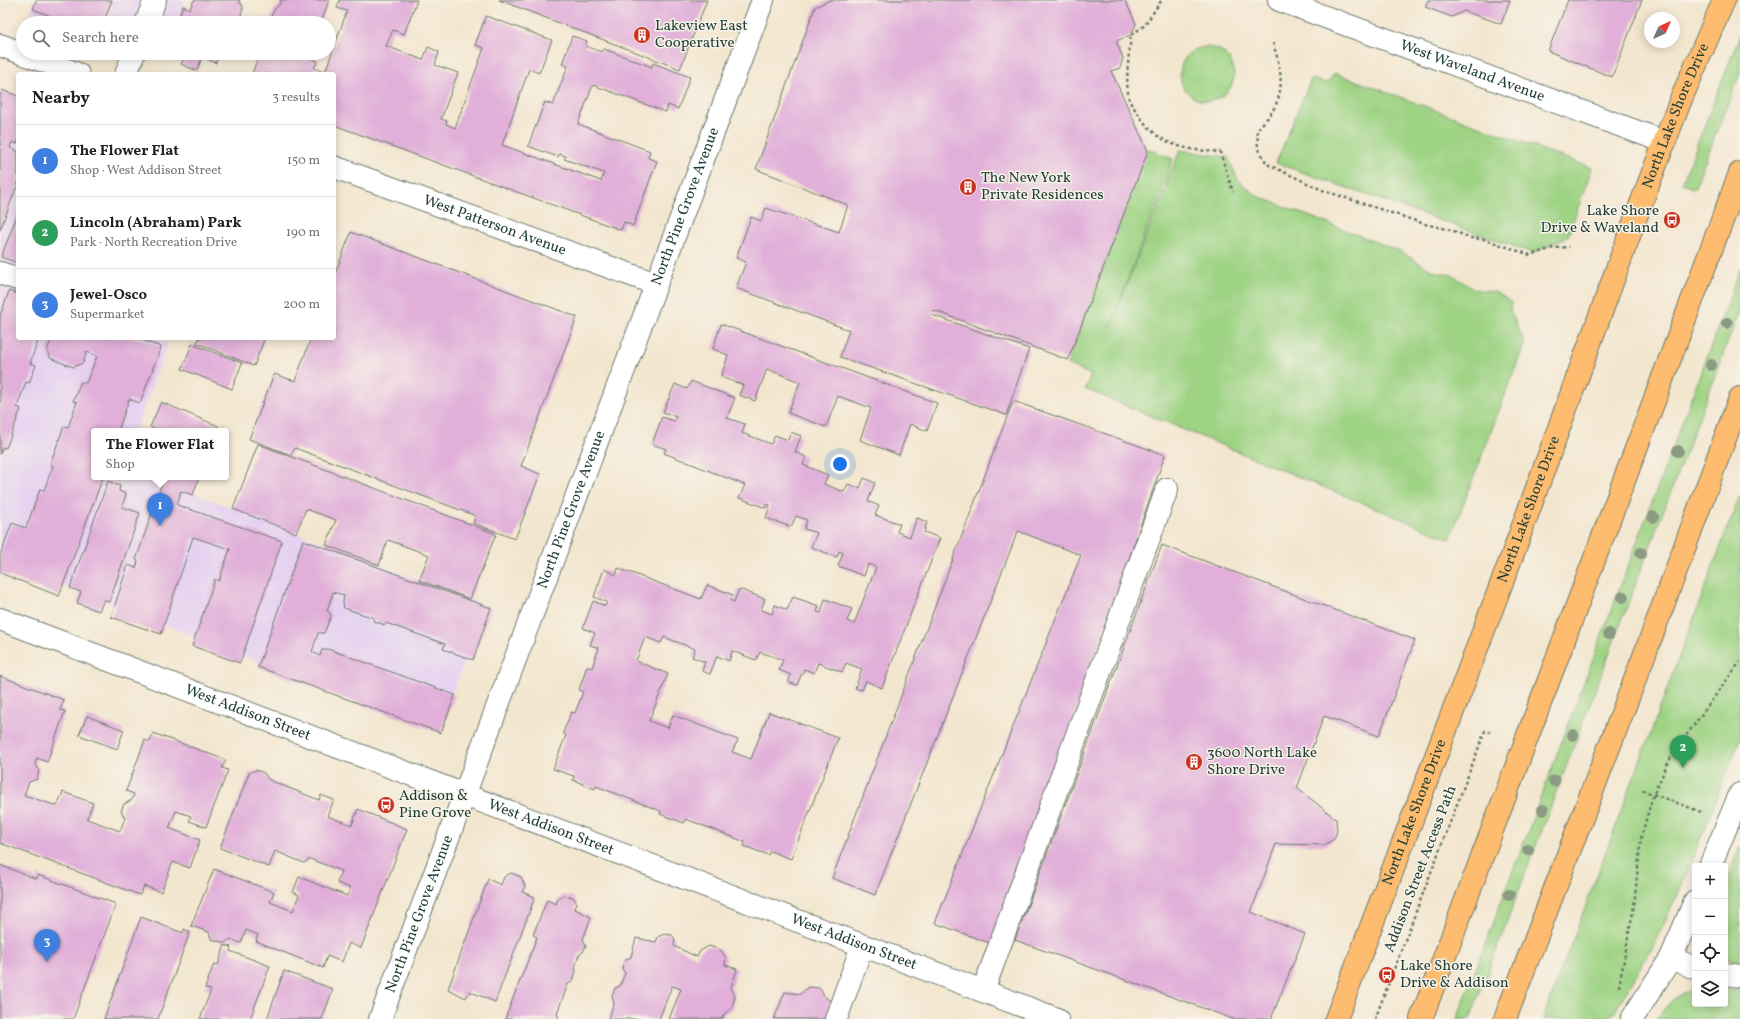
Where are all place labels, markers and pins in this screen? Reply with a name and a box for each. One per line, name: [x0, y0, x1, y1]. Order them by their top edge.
place label: Lakeview East Cooperative: [655, 16, 748, 54]
building icon: Lakeview East Cooperative: [632, 25, 652, 45]
place label: The New York Private Residences: [981, 168, 1104, 206]
building icon: The New York Private Residences: [958, 177, 978, 197]
place label: Lake Shore Drive & Waveland: [1540, 201, 1659, 239]
bus stop icon: Lake Shore Drive & Waveland: [1662, 210, 1682, 230]
pin: 1: [147, 493, 173, 526]
pin: 2: [1670, 735, 1696, 768]
place label: 3600 North Lake Shore Drive: [1207, 743, 1317, 781]
building icon: 3600 North Lake Shore Drive: [1184, 752, 1204, 772]
place label: Addison & Pine Grove: [399, 786, 471, 824]
bus stop icon: Addison & Pine Grove: [376, 795, 396, 815]
pin: 3: [34, 929, 60, 962]
place label: Lake Shore Drive & Addison: [1400, 956, 1509, 994]
bus stop icon: Lake Shore Drive & Addison: [1377, 965, 1397, 985]

